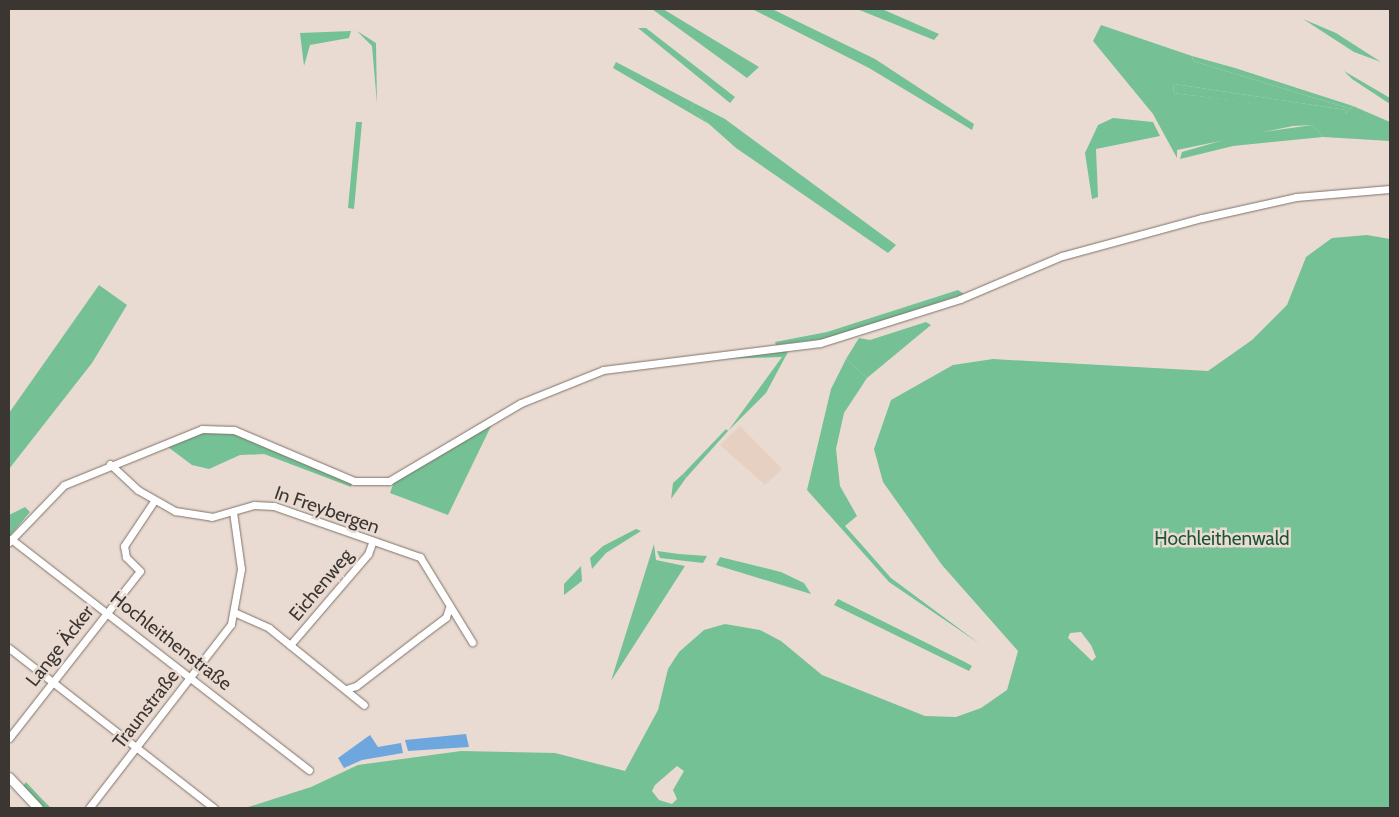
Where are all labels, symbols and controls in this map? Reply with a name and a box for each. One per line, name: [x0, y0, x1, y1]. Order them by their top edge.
street label: In Freybergen: [271, 481, 383, 539]
park label: Hochleithenwald: [1154, 528, 1290, 550]
street label: Eichenweg: [284, 544, 358, 626]
street label: Hochleithenstraße: [106, 587, 236, 695]
street label: Lange Äcker: [21, 601, 99, 691]
street label: Traunstraße: [108, 665, 184, 753]

